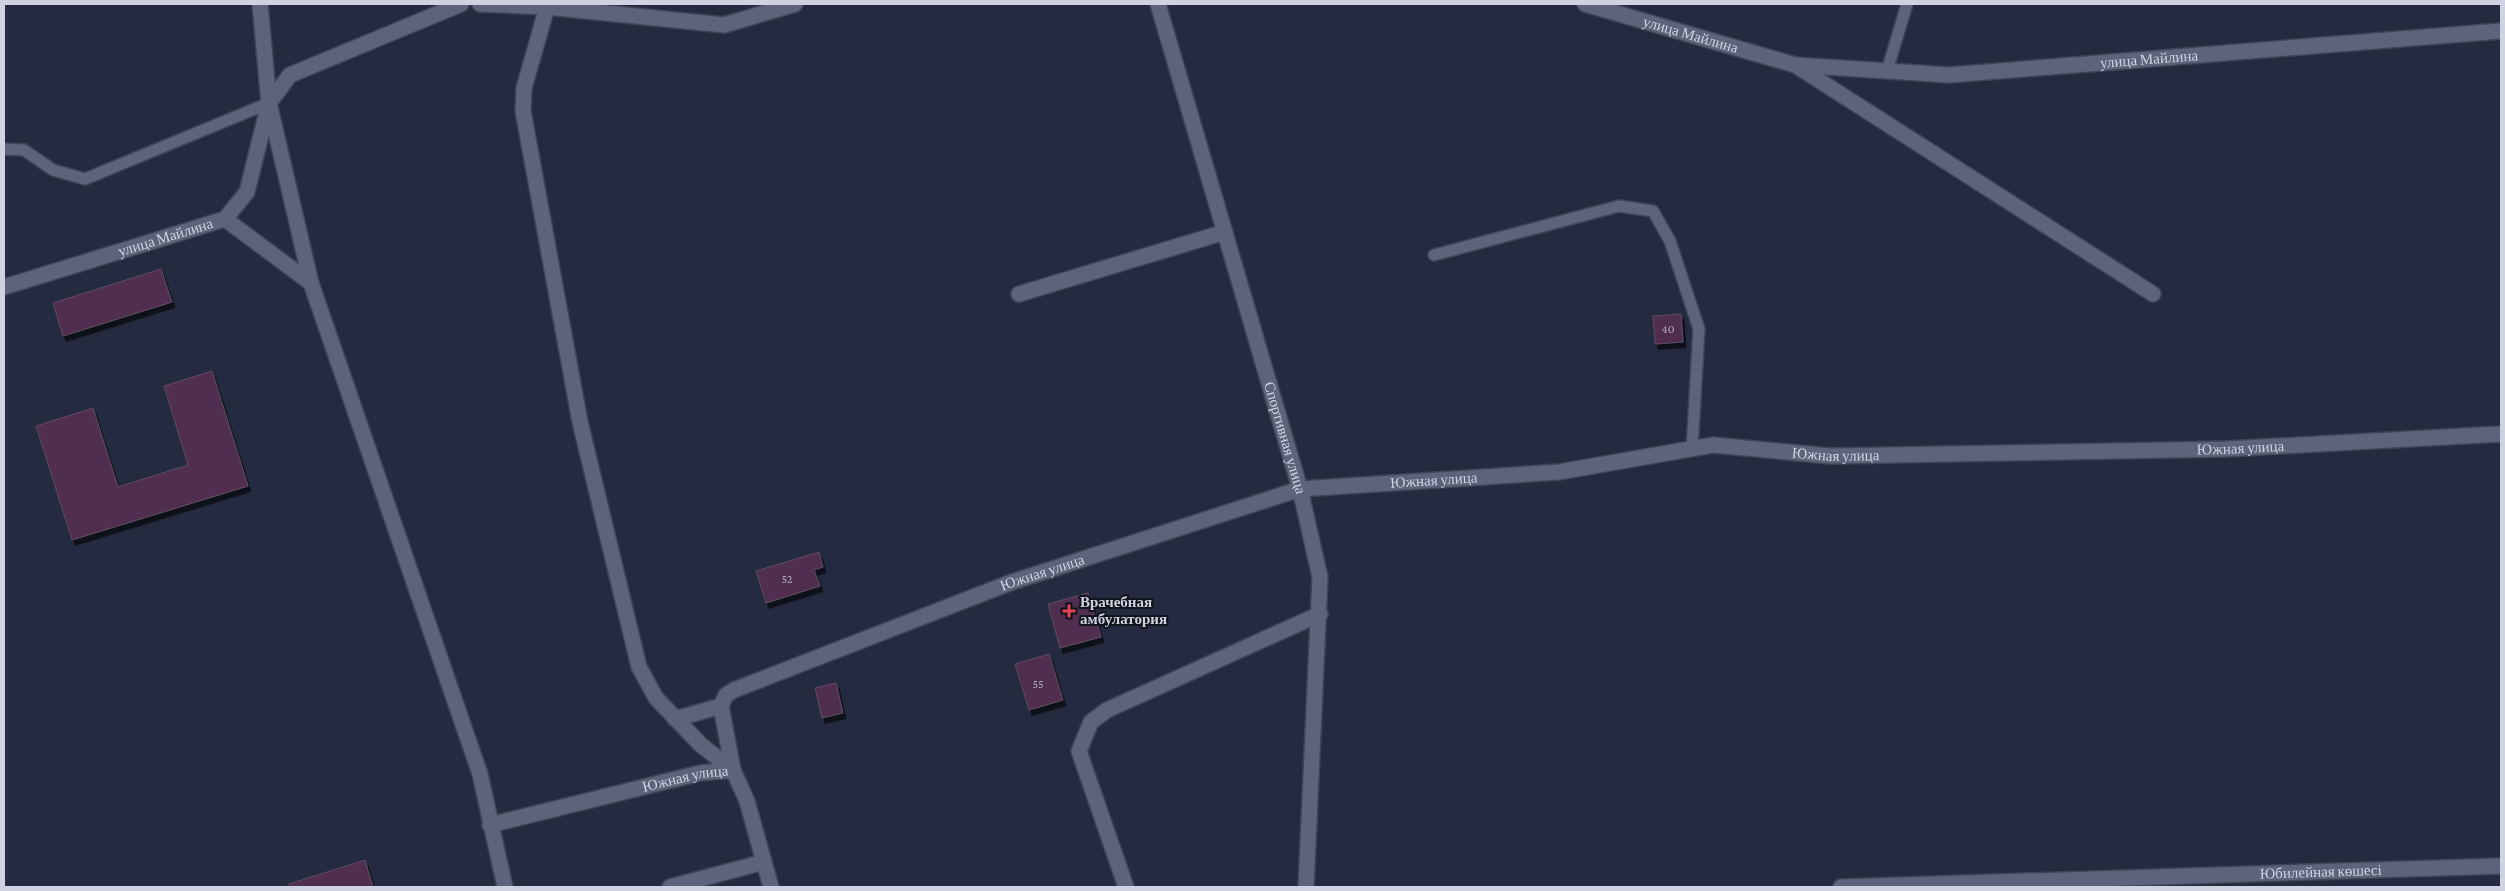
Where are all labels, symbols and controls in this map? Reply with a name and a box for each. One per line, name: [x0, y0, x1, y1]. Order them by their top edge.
street label: улица Майлина: [1641, 13, 1740, 56]
street label: улица Майлина: [2099, 47, 2199, 71]
street label: улица Майлина: [116, 215, 215, 259]
house number: 40: [1662, 322, 1675, 336]
street label: Спортивная улица: [1261, 380, 1309, 496]
street label: Южная улица: [2197, 438, 2285, 457]
street label: Южная улица: [1791, 444, 1880, 464]
street label: Южная улица: [1390, 469, 1478, 491]
street label: Южная улица: [998, 551, 1087, 594]
house number: 52: [781, 572, 793, 586]
place label: Врачебная амбулатория: [1080, 594, 1167, 627]
marker: Врачебная амбулатория: [1062, 604, 1076, 618]
house number: 55: [1032, 677, 1044, 691]
street label: Южная улица: [641, 762, 729, 795]
street label: Юбилейная көшесі: [2260, 862, 2382, 882]

